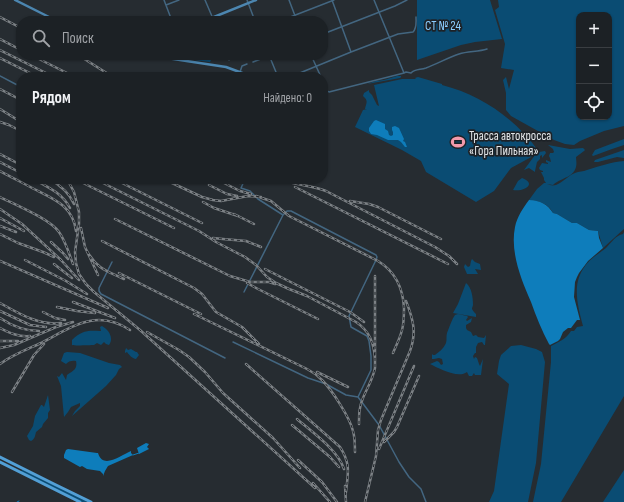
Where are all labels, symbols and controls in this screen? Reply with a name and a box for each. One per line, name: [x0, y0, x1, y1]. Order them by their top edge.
map controls: [576, 12, 612, 120]
button: +: [576, 12, 612, 48]
search box: [16, 16, 328, 60]
park label: СТ № 24: [425, 18, 462, 34]
icon: search: [30, 27, 52, 49]
text: Поиск: [62, 29, 94, 48]
button: −: [576, 48, 612, 84]
button: locate: [576, 84, 612, 120]
text: Рядом: [32, 88, 71, 108]
text: Найдено: 0: [263, 90, 312, 106]
place label: Трасса автокросса «Гора Пильная»: [469, 128, 551, 159]
sports icon: Трасса автокросса «Гора Пильная»: [450, 134, 466, 150]

